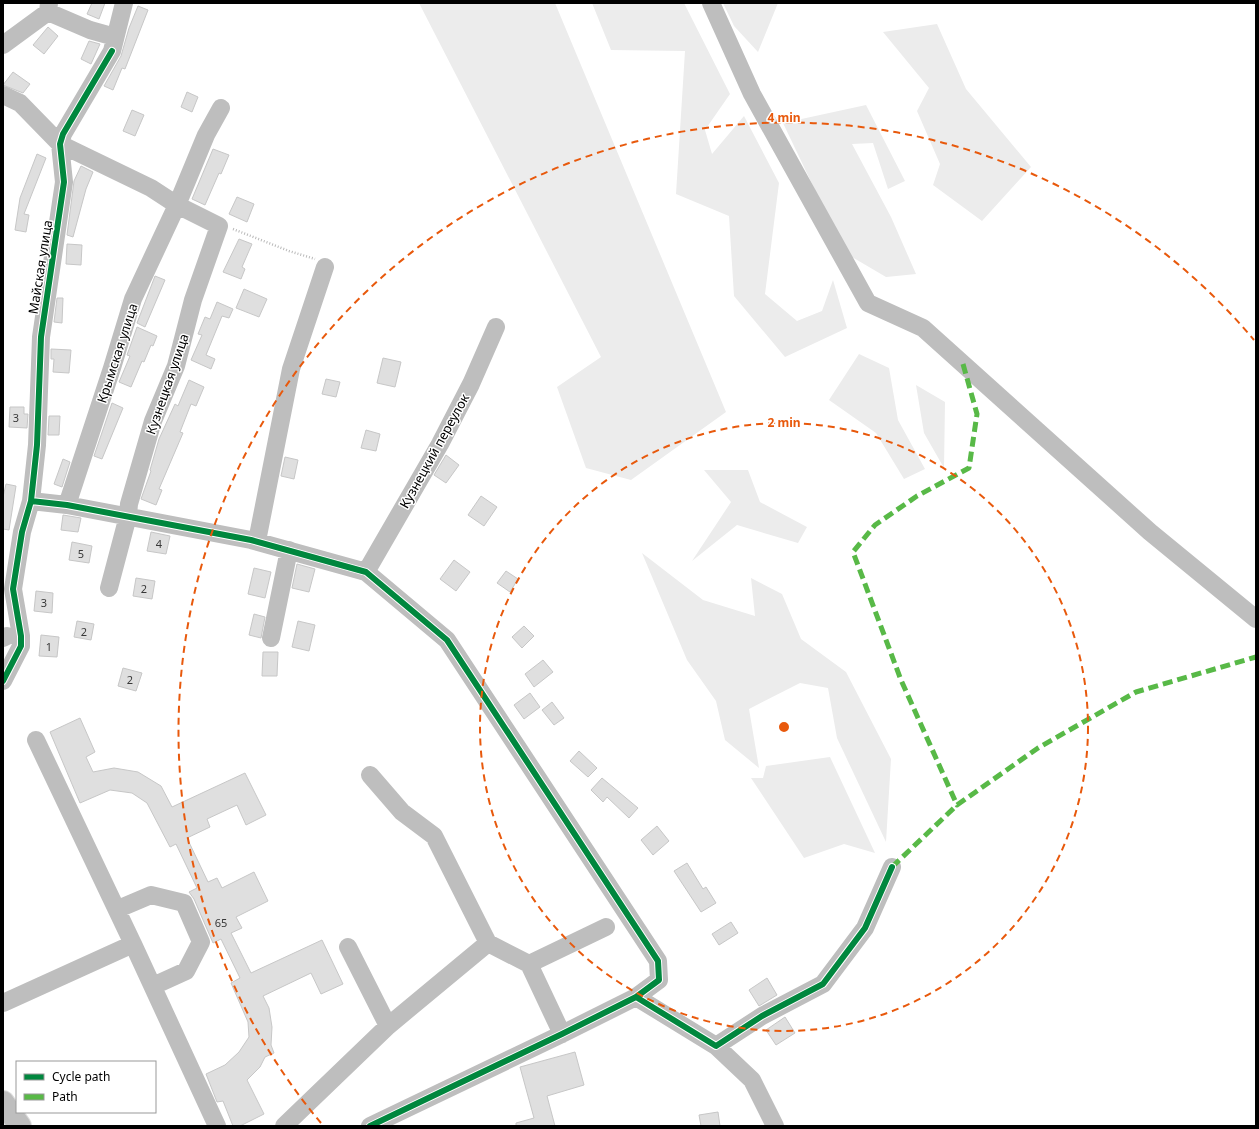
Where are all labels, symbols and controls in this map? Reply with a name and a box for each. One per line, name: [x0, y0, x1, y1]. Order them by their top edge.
text: 4 min: [767, 109, 801, 126]
street label: Майская улица: [24, 219, 56, 315]
street label: Крымская улица: [92, 301, 142, 405]
street label: Кузнецкая улица: [141, 331, 193, 437]
street label: Кузнецкий переулок: [395, 390, 473, 512]
house number: 3: [13, 410, 19, 425]
text: 2 min: [767, 414, 801, 431]
house number: 4: [156, 536, 163, 551]
house number: 5: [78, 546, 84, 561]
house number: 2: [141, 581, 147, 596]
house number: 3: [41, 595, 47, 610]
house number: 2: [81, 624, 87, 639]
house number: 1: [46, 639, 52, 654]
house number: 2: [127, 672, 133, 687]
centre of rings: [777, 720, 791, 734]
house number: 65: [215, 915, 227, 930]
legend: [16, 1061, 156, 1113]
text: Cycle path: [52, 1068, 110, 1085]
text: Path: [52, 1088, 78, 1105]

